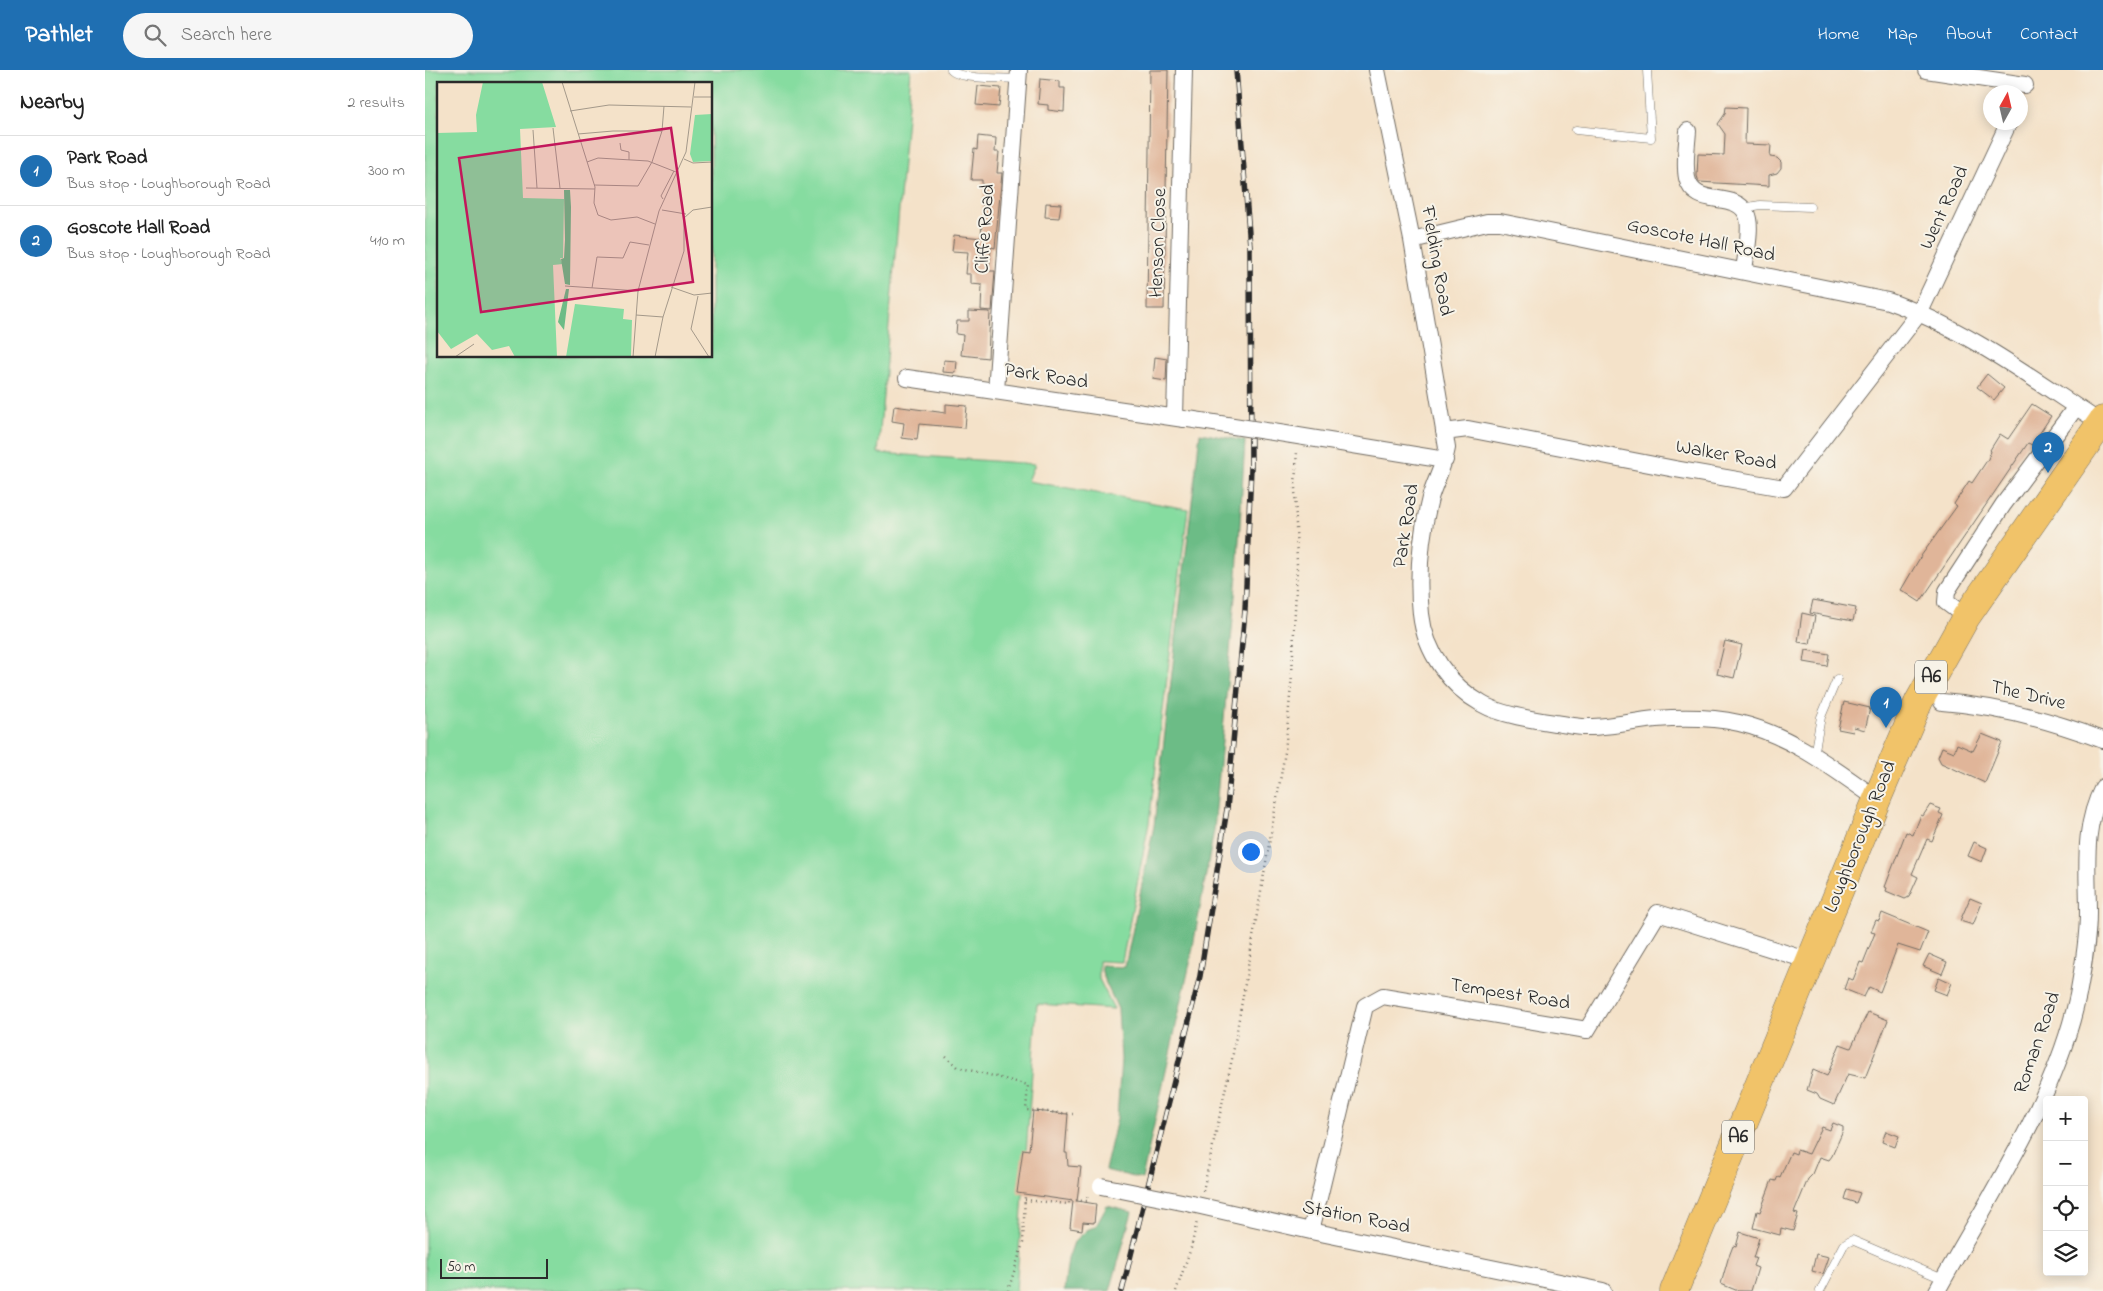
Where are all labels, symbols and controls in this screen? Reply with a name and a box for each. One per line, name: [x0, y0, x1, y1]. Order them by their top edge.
search box: [123, 13, 473, 58]
text: Pathlet: [25, 18, 93, 53]
icon: search: [141, 21, 169, 49]
text: Search here: [181, 22, 272, 49]
text: Home: [1818, 22, 1859, 48]
text: Map: [1887, 22, 1918, 48]
text: About: [1946, 22, 1992, 48]
text: Contact: [2020, 22, 2078, 48]
inset map: [437, 82, 713, 358]
north arrow: [1983, 85, 2028, 130]
text: Nearby: [20, 88, 84, 118]
text: 2 results: [347, 91, 405, 115]
text: Park Road: [67, 145, 147, 172]
text: 1: [33, 159, 39, 183]
text: 300 m: [368, 159, 405, 183]
street label: Went Road: [1913, 161, 1977, 255]
text: Bus stop · Loughborough Road: [67, 172, 271, 196]
street label: Cliffe Road: [968, 183, 1004, 275]
street label: Henson Close: [1143, 188, 1175, 298]
street label: Fielding Road: [1411, 203, 1460, 318]
street label: Goscote Hall Road: [1624, 211, 1778, 271]
text: Goscote Hall Road: [67, 215, 210, 242]
text: 2: [32, 229, 40, 253]
text: 410 m: [370, 229, 405, 253]
text: Bus stop · Loughborough Road: [67, 242, 271, 266]
street label: Park Road: [1002, 356, 1090, 398]
pin: 2: [2032, 432, 2064, 473]
street label: Walker Road: [1673, 433, 1779, 479]
street label: Park Road: [1386, 482, 1428, 570]
road number: A6: [1915, 660, 1947, 694]
street label: The Drive: [1987, 673, 2069, 719]
pin: 1: [1870, 687, 1902, 728]
street label: Loughborough Road: [1817, 756, 1906, 918]
your location: [1238, 839, 1264, 865]
street label: Tempest Road: [1448, 971, 1572, 1019]
street label: Roman Road: [2007, 988, 2069, 1098]
map controls: [2043, 1096, 2088, 1276]
button: +: [2043, 1096, 2088, 1141]
road number: A6: [1722, 1120, 1754, 1154]
button: −: [2043, 1141, 2088, 1186]
button: locate: [2043, 1186, 2088, 1231]
street label: Station Road: [1300, 1193, 1412, 1243]
button: layers: [2043, 1231, 2088, 1276]
scale bar: [440, 1256, 547, 1279]
text: 50 m: [447, 1257, 475, 1278]

